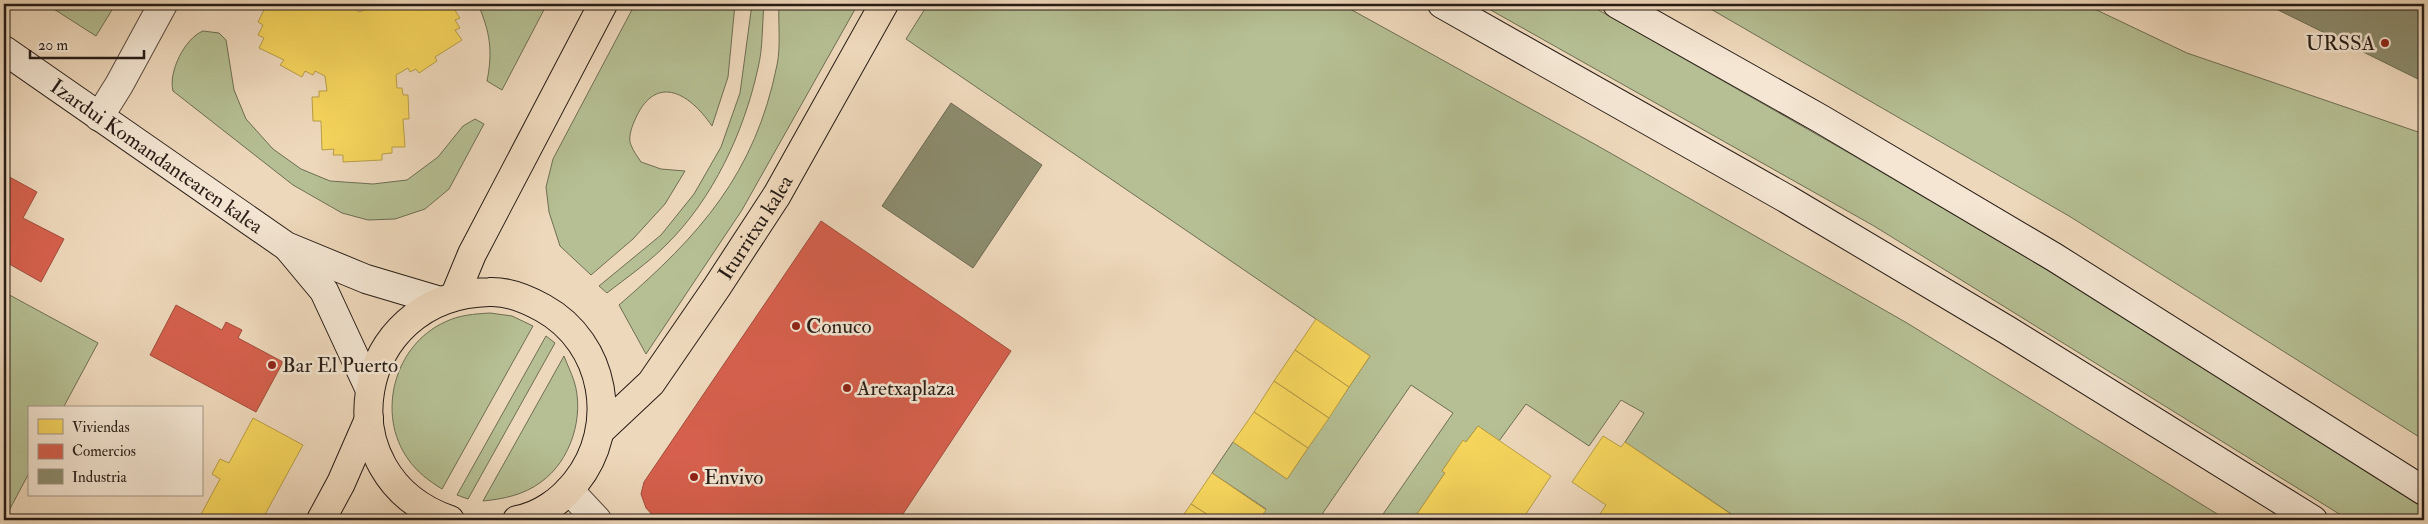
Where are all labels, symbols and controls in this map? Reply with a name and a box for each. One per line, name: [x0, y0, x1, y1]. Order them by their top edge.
scale bar: [30, 28, 144, 60]
place label: URSSA: [2306, 30, 2375, 57]
text: 20 m: [38, 36, 68, 55]
marker: URSSA: [2379, 37, 2391, 49]
street label: Izardui Komandantearen kalea: [45, 73, 268, 240]
street label: Iturritxu kalea: [712, 170, 800, 285]
place label: Conuco: [806, 313, 872, 340]
marker: Conuco: [790, 320, 802, 332]
place label: Bar El Puerto: [282, 352, 398, 379]
marker: Bar El Puerto: [266, 359, 278, 371]
place label: Aretxaplaza: [856, 375, 955, 402]
marker: Aretxaplaza: [841, 382, 853, 394]
legend: [28, 406, 202, 496]
text: Viviendas: [72, 418, 130, 437]
text: Comercios: [72, 442, 136, 461]
place label: Envivo: [704, 464, 763, 491]
text: Industria: [72, 468, 127, 487]
marker: Envivo: [688, 471, 700, 483]

